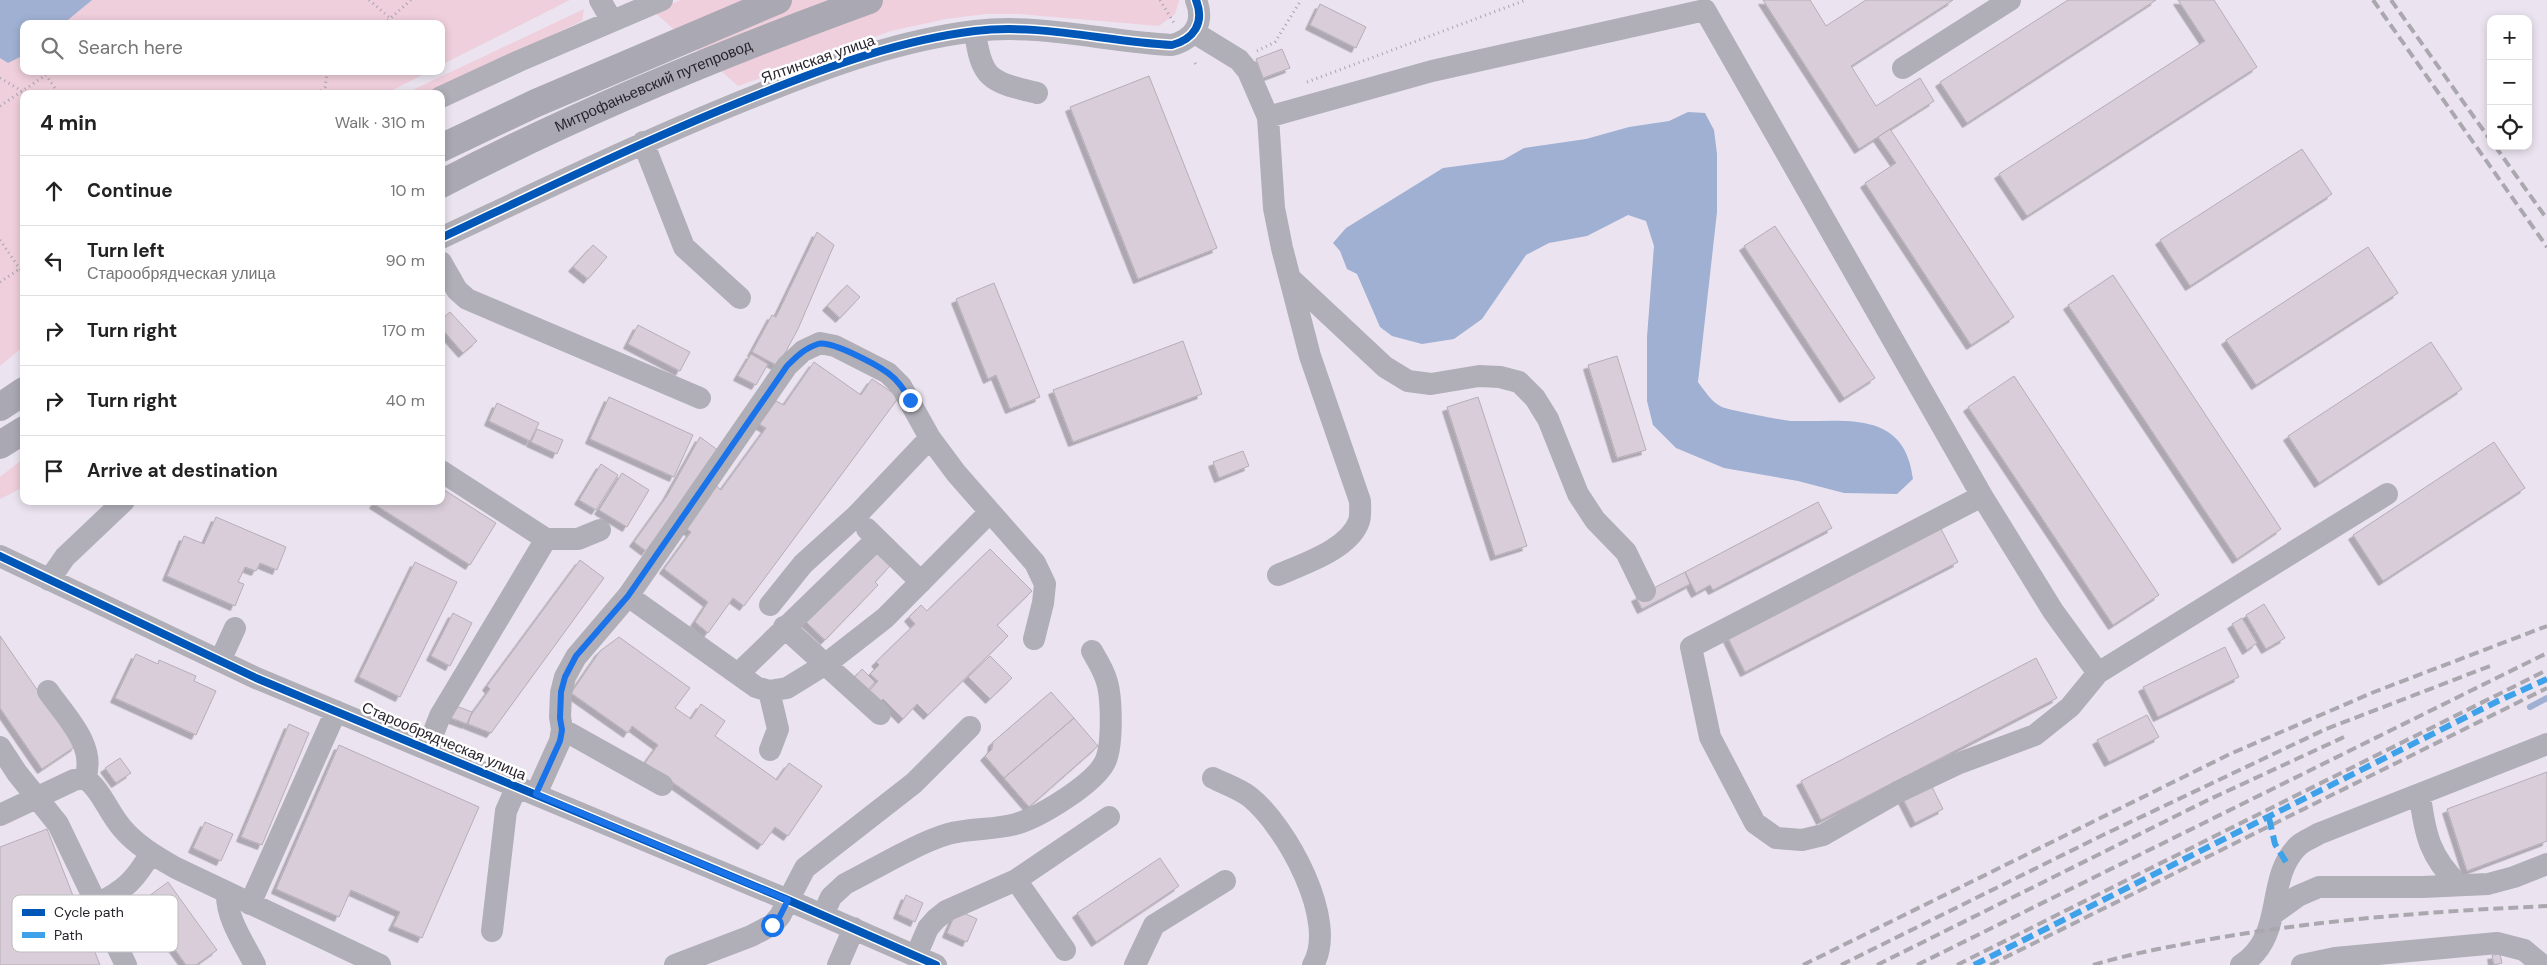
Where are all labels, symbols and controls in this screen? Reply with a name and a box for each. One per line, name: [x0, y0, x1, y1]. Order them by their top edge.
map controls: [2487, 15, 2532, 150]
button: +: [2487, 15, 2532, 60]
search box: [20, 20, 445, 75]
street label: Ялтинская улица: [758, 30, 878, 88]
icon: search: [38, 34, 66, 62]
text: Search here: [78, 35, 183, 60]
street label: Митрофаньевский путепровод: [552, 35, 755, 137]
button: −: [2487, 60, 2532, 105]
button: locate: [2487, 105, 2532, 150]
text: 4 min: [40, 109, 97, 137]
text: Walk · 310 m: [335, 112, 425, 133]
icon: ahead: [40, 177, 68, 205]
text: Continue: [87, 178, 173, 203]
text: 10 m: [391, 180, 425, 201]
text: Turn left: [87, 238, 165, 263]
icon: left: [40, 247, 68, 275]
text: 90 m: [385, 250, 425, 271]
text: Старообрядческая улица: [87, 263, 276, 284]
icon: right: [40, 317, 68, 345]
text: Turn right: [87, 318, 177, 343]
text: 170 m: [382, 320, 425, 341]
icon: right: [40, 387, 68, 415]
text: Turn right: [87, 388, 177, 413]
route end: [899, 389, 922, 412]
text: 40 m: [386, 390, 425, 411]
icon: arrive: [40, 457, 68, 485]
text: Arrive at destination: [87, 458, 278, 483]
street label: Старообрядческая улица: [359, 697, 530, 785]
legend: [12, 895, 178, 952]
text: Cycle path: [54, 903, 124, 921]
route start: [761, 914, 784, 937]
text: Path: [54, 926, 83, 944]

